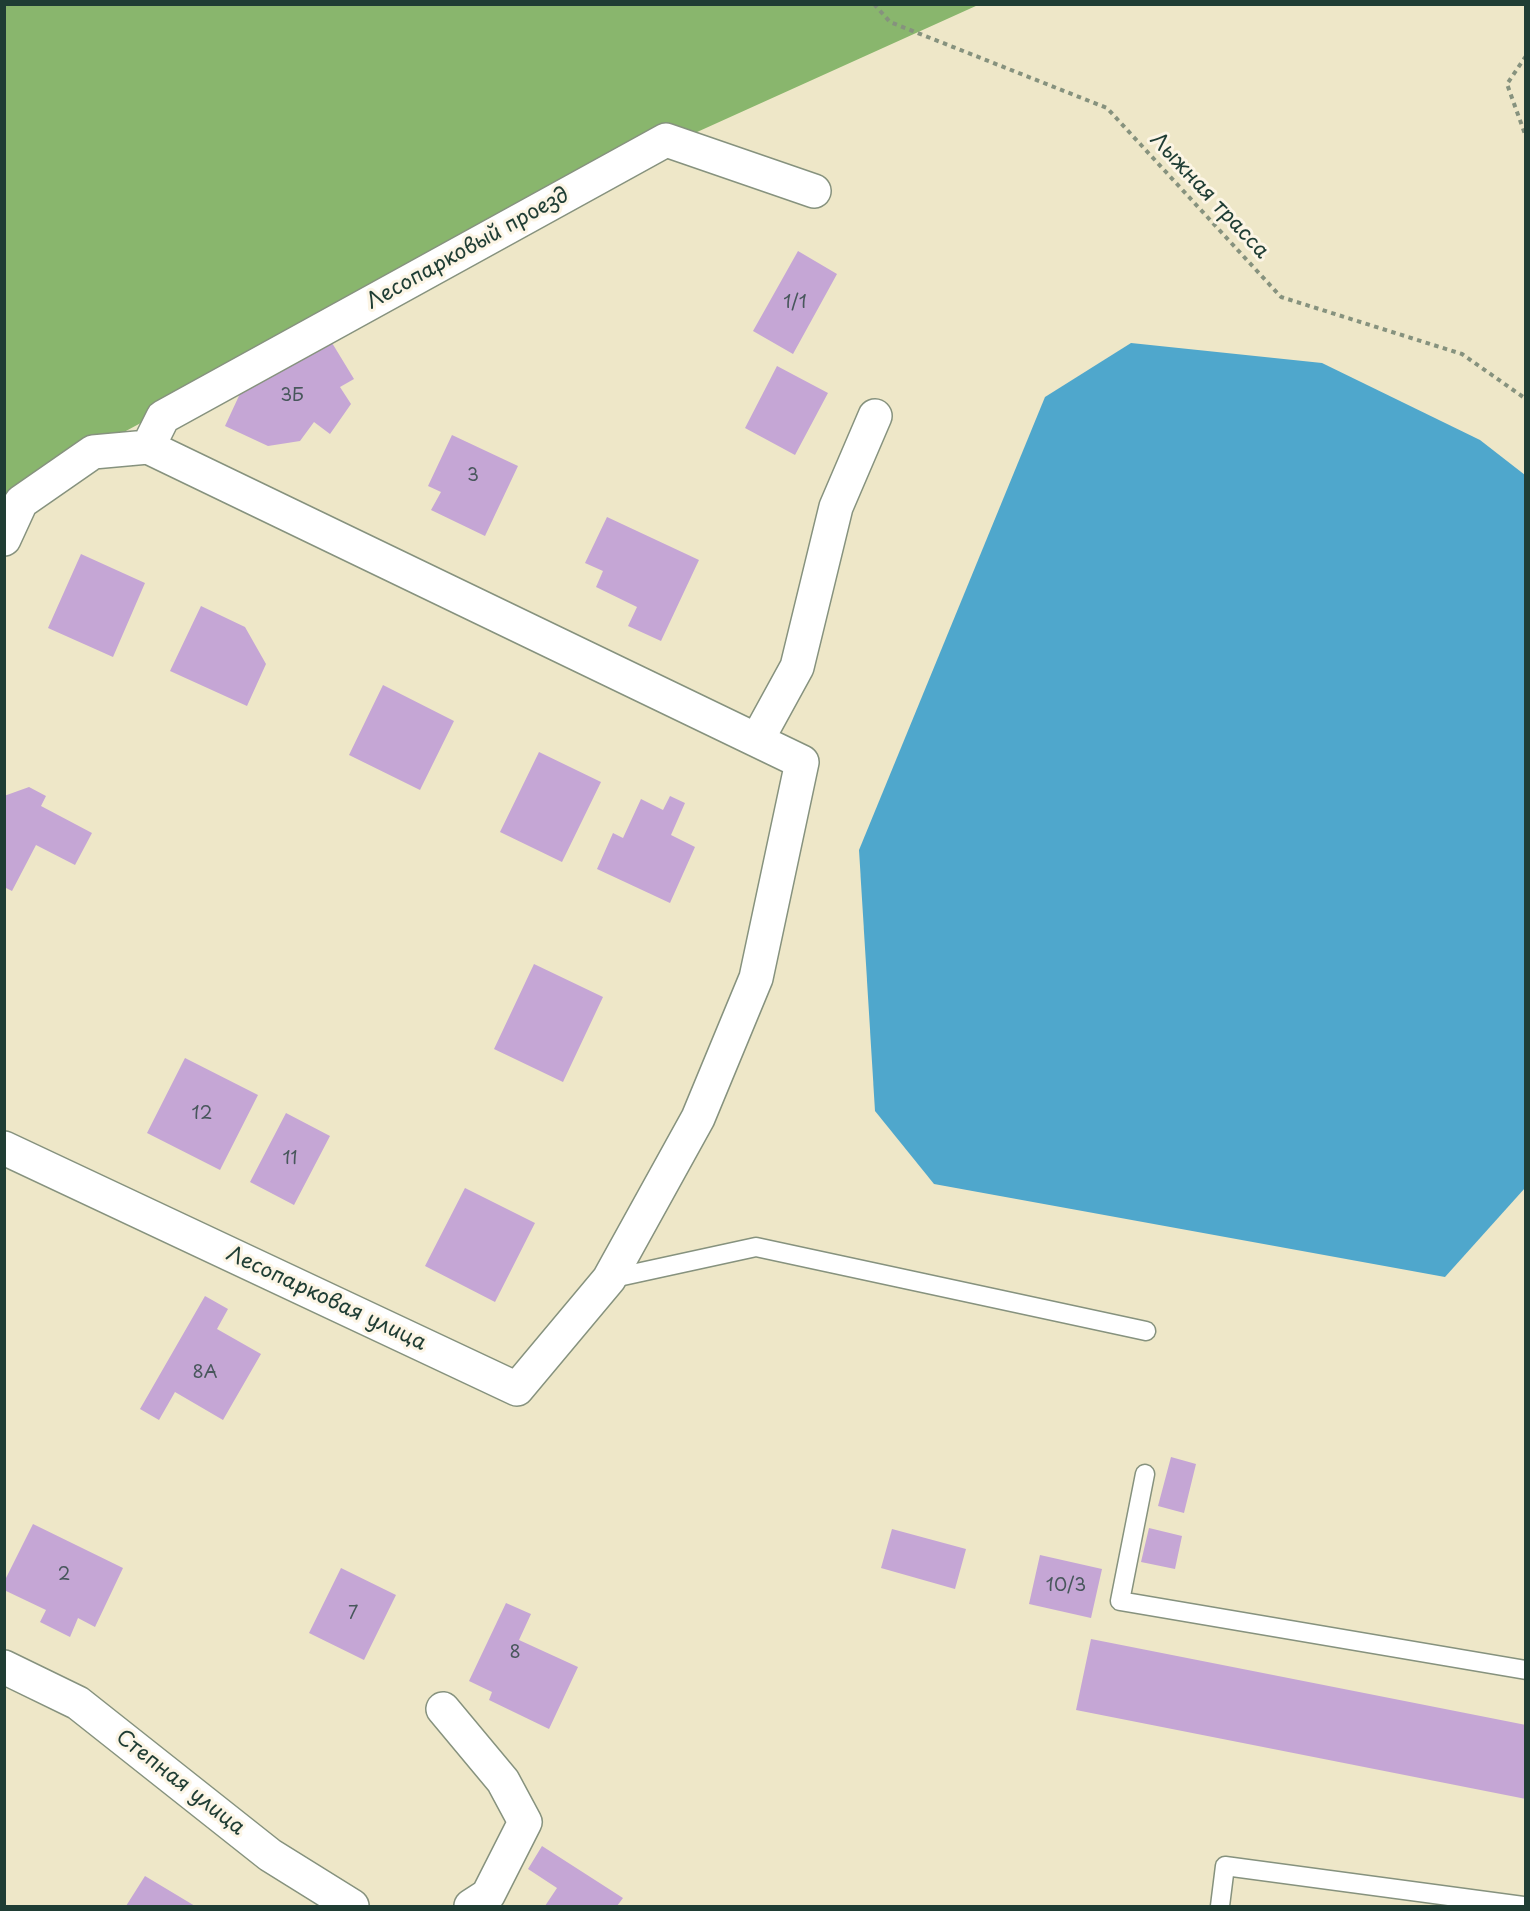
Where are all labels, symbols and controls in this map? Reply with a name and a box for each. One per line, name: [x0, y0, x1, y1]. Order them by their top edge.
street label: Лыжная трасса: [1144, 128, 1274, 264]
street label: Лесопарковый проезд: [362, 183, 574, 315]
house number: 1/1: [783, 292, 807, 314]
house number: 3Б: [280, 385, 304, 407]
house number: 3: [467, 465, 479, 487]
house number: 12: [192, 1103, 212, 1125]
house number: 11: [282, 1148, 298, 1170]
street label: Лесопарковая улица: [222, 1242, 430, 1356]
house number: 8А: [192, 1362, 218, 1384]
house number: 2: [58, 1564, 70, 1586]
house number: 10/3: [1046, 1575, 1086, 1597]
house number: 7: [348, 1603, 358, 1625]
house number: 8: [509, 1642, 521, 1664]
street label: Степная улица: [111, 1725, 249, 1841]

